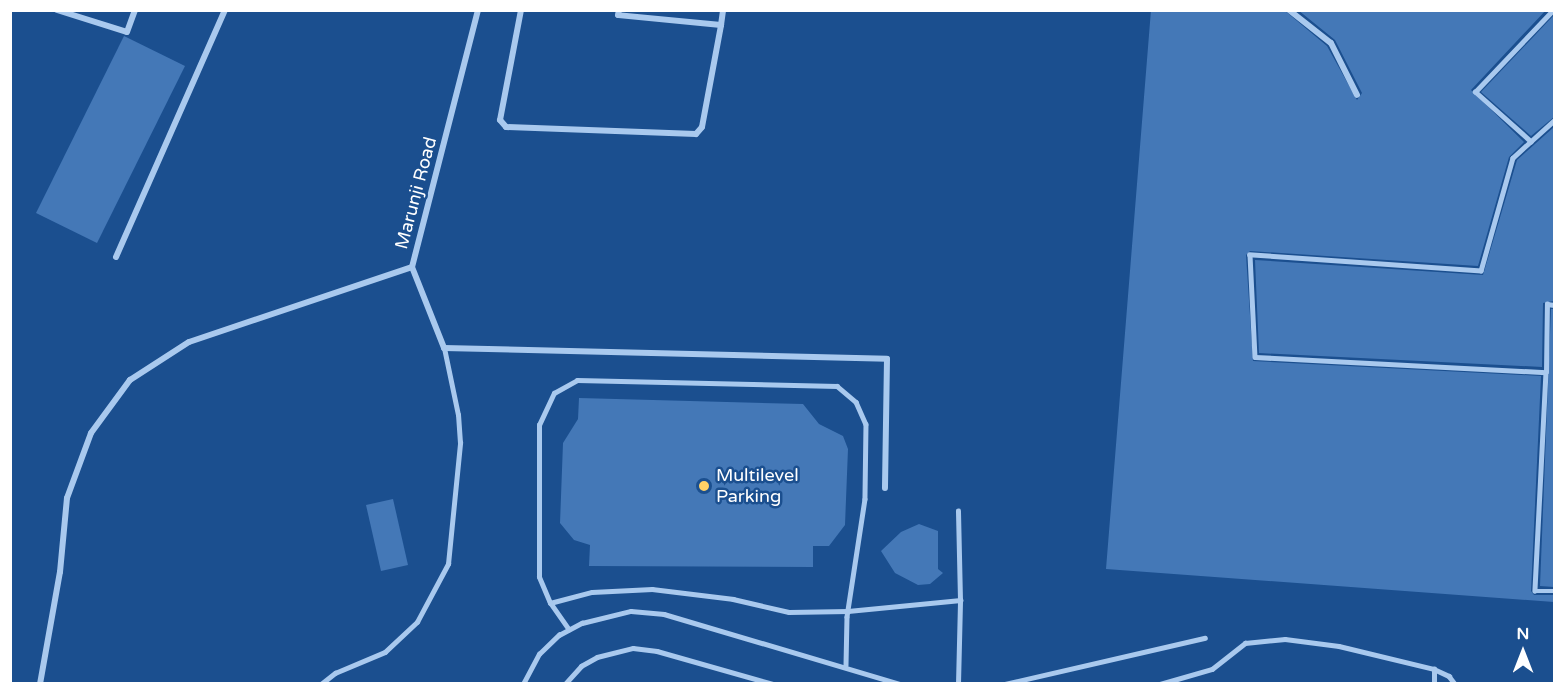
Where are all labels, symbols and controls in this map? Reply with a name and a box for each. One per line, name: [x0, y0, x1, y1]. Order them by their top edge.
street label: Marunji Road: [391, 135, 441, 251]
place label: Multilevel Parking: [716, 465, 799, 508]
marker: Multilevel Parking: [697, 479, 711, 493]
north arrow: [1493, 622, 1553, 682]
text: N: [1517, 624, 1529, 644]

